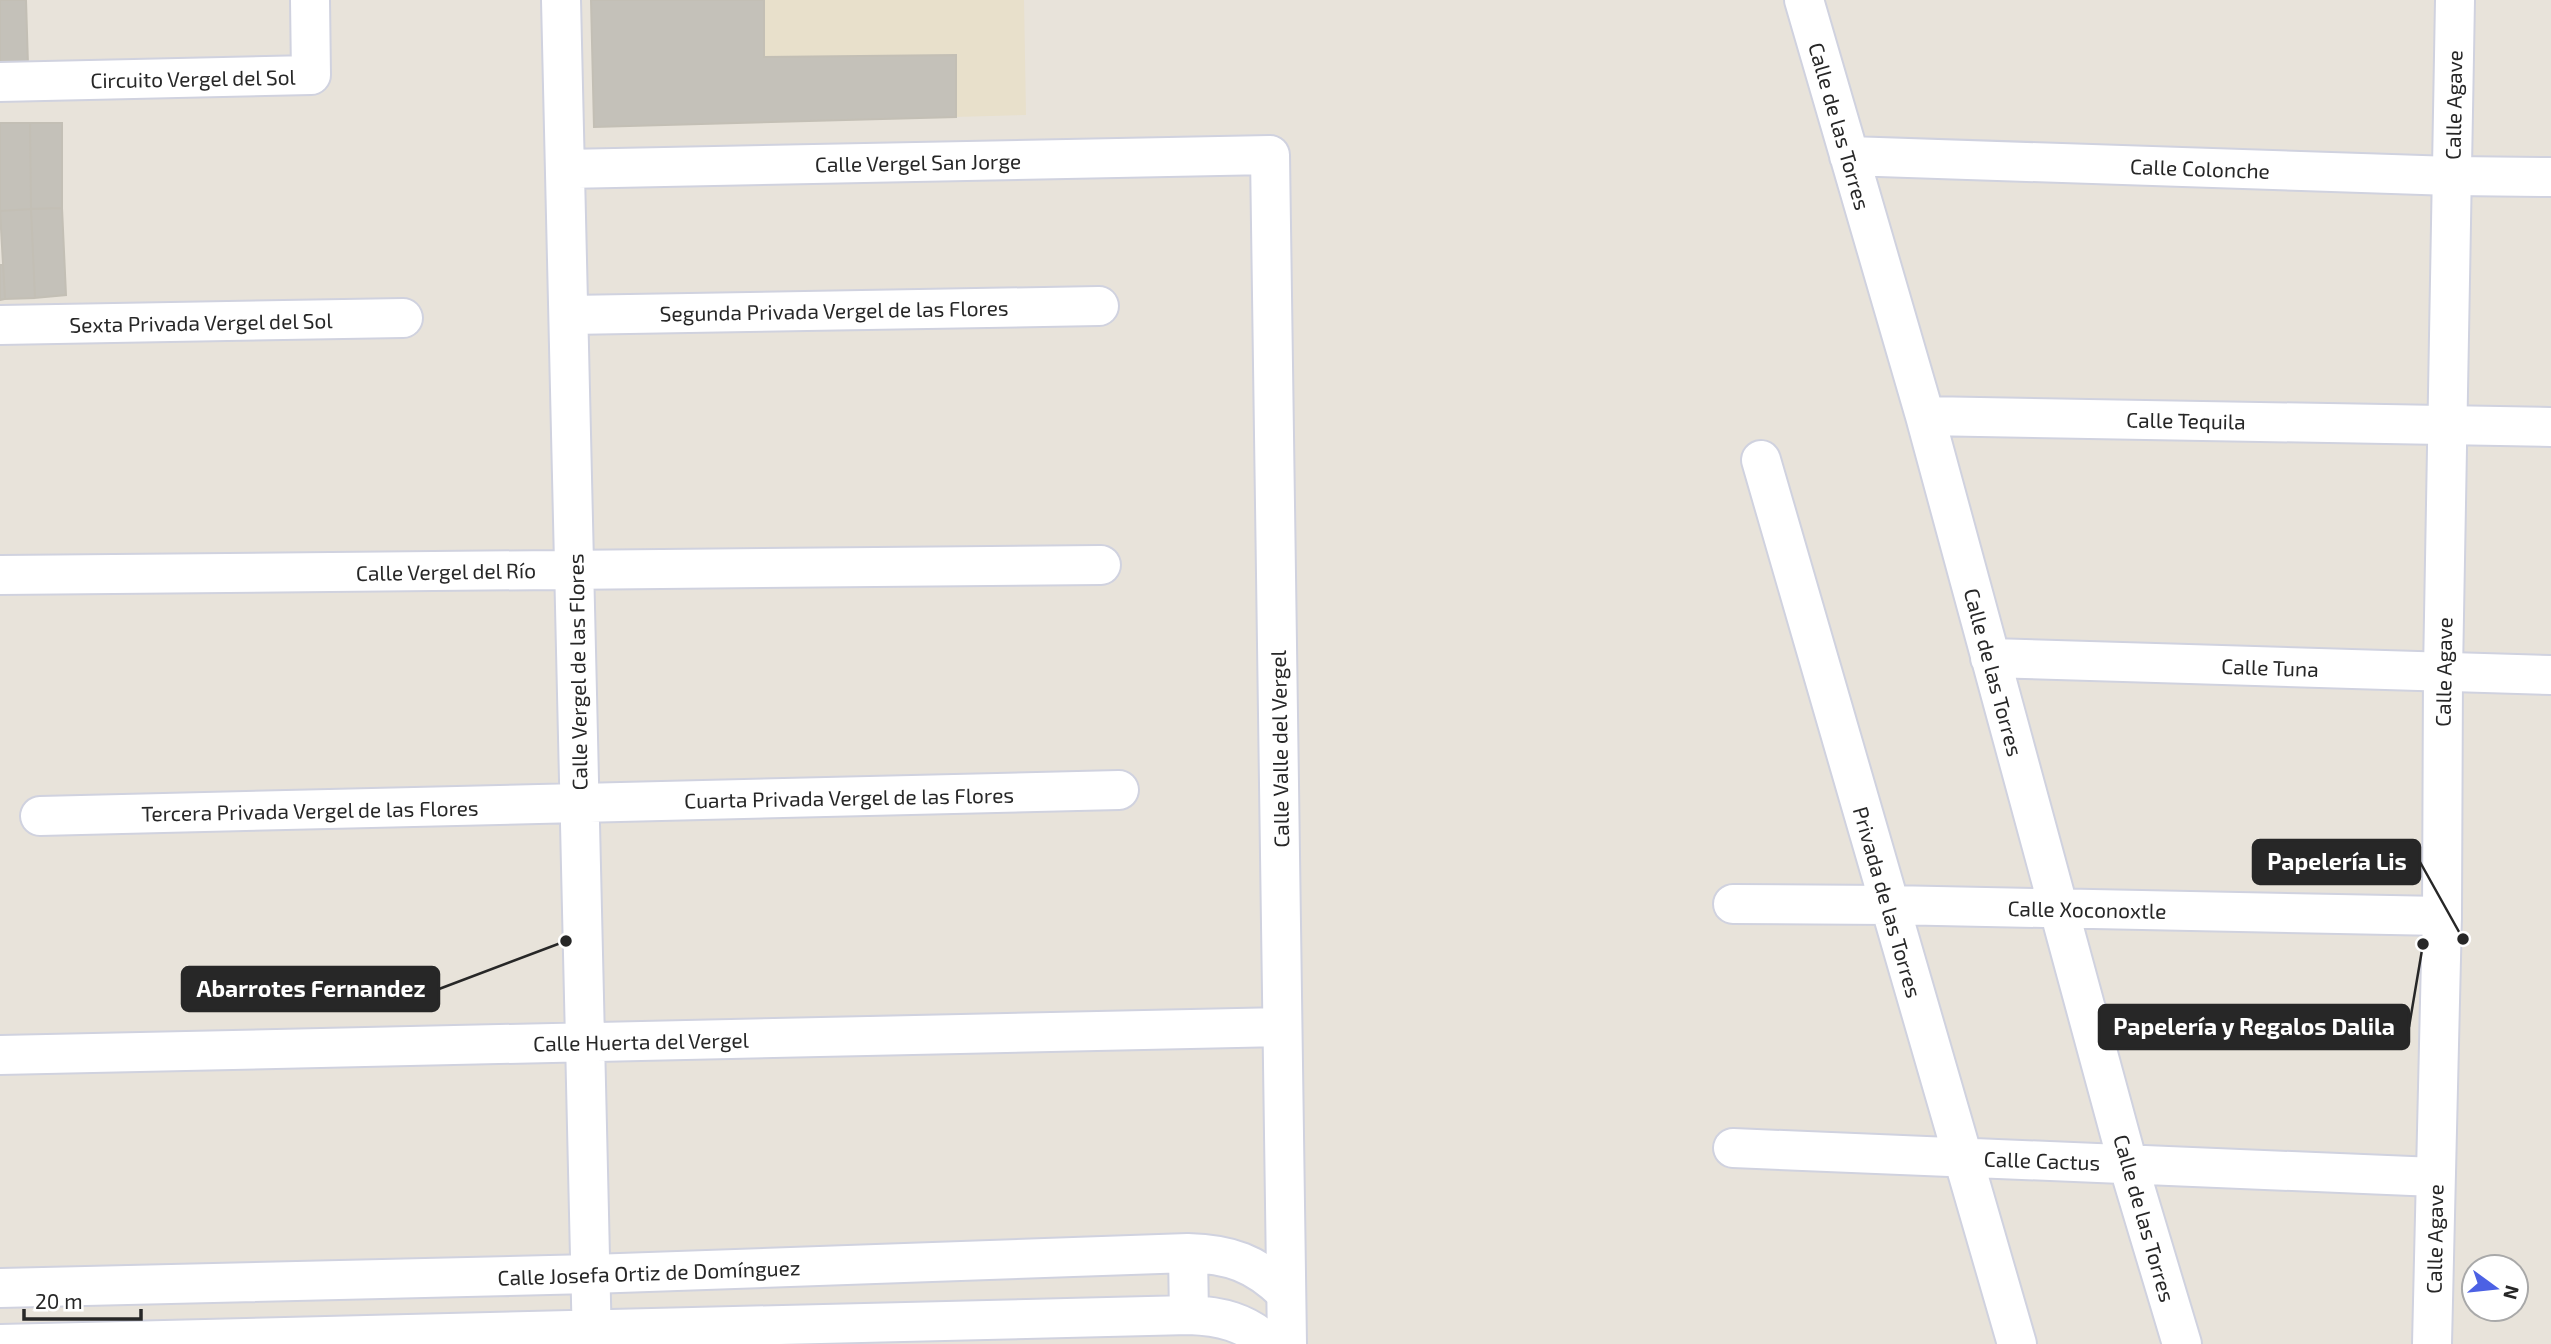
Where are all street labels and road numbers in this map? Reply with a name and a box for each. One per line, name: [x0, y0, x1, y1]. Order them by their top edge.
street label: Calle de las Torres: [1804, 39, 1876, 213]
street label: Calle Agave: [2440, 50, 2466, 160]
street label: Circuito Vergel del Sol: [90, 64, 297, 92]
street label: Calle Vergel San Jorge: [815, 148, 1021, 176]
street label: Calle Colonche: [2130, 153, 2270, 183]
street label: Segunda Privada Vergel de las Flores: [659, 294, 1009, 326]
street label: Sexta Privada Vergel del Sol: [69, 307, 334, 337]
street label: Calle Tequila: [2126, 406, 2246, 434]
street label: Calle Vergel de las Flores: [562, 553, 592, 791]
street label: Calle Vergel del Río: [356, 557, 536, 585]
street label: Calle de las Torres: [1960, 585, 2028, 759]
street label: Calle Agave: [2430, 617, 2456, 727]
street label: Calle Valle del Vergel: [1265, 649, 1293, 848]
street label: Calle Tuna: [2221, 653, 2319, 681]
street label: Cuarta Privada Vergel de las Flores: [684, 782, 1014, 812]
street label: Tercera Privada Vergel de las Flores: [141, 795, 479, 825]
street label: Privada de las Torres: [1849, 804, 1927, 1000]
street label: Calle Xoconoxtle: [2007, 895, 2167, 923]
street label: Calle Huerta del Vergel: [533, 1027, 750, 1055]
street label: Calle de las Torres: [2109, 1131, 2181, 1305]
street label: Calle Cactus: [1983, 1145, 2101, 1175]
street label: Calle Agave: [2421, 1184, 2447, 1294]
street label: Calle Josefa Ortiz de Domínguez: [497, 1254, 801, 1290]

